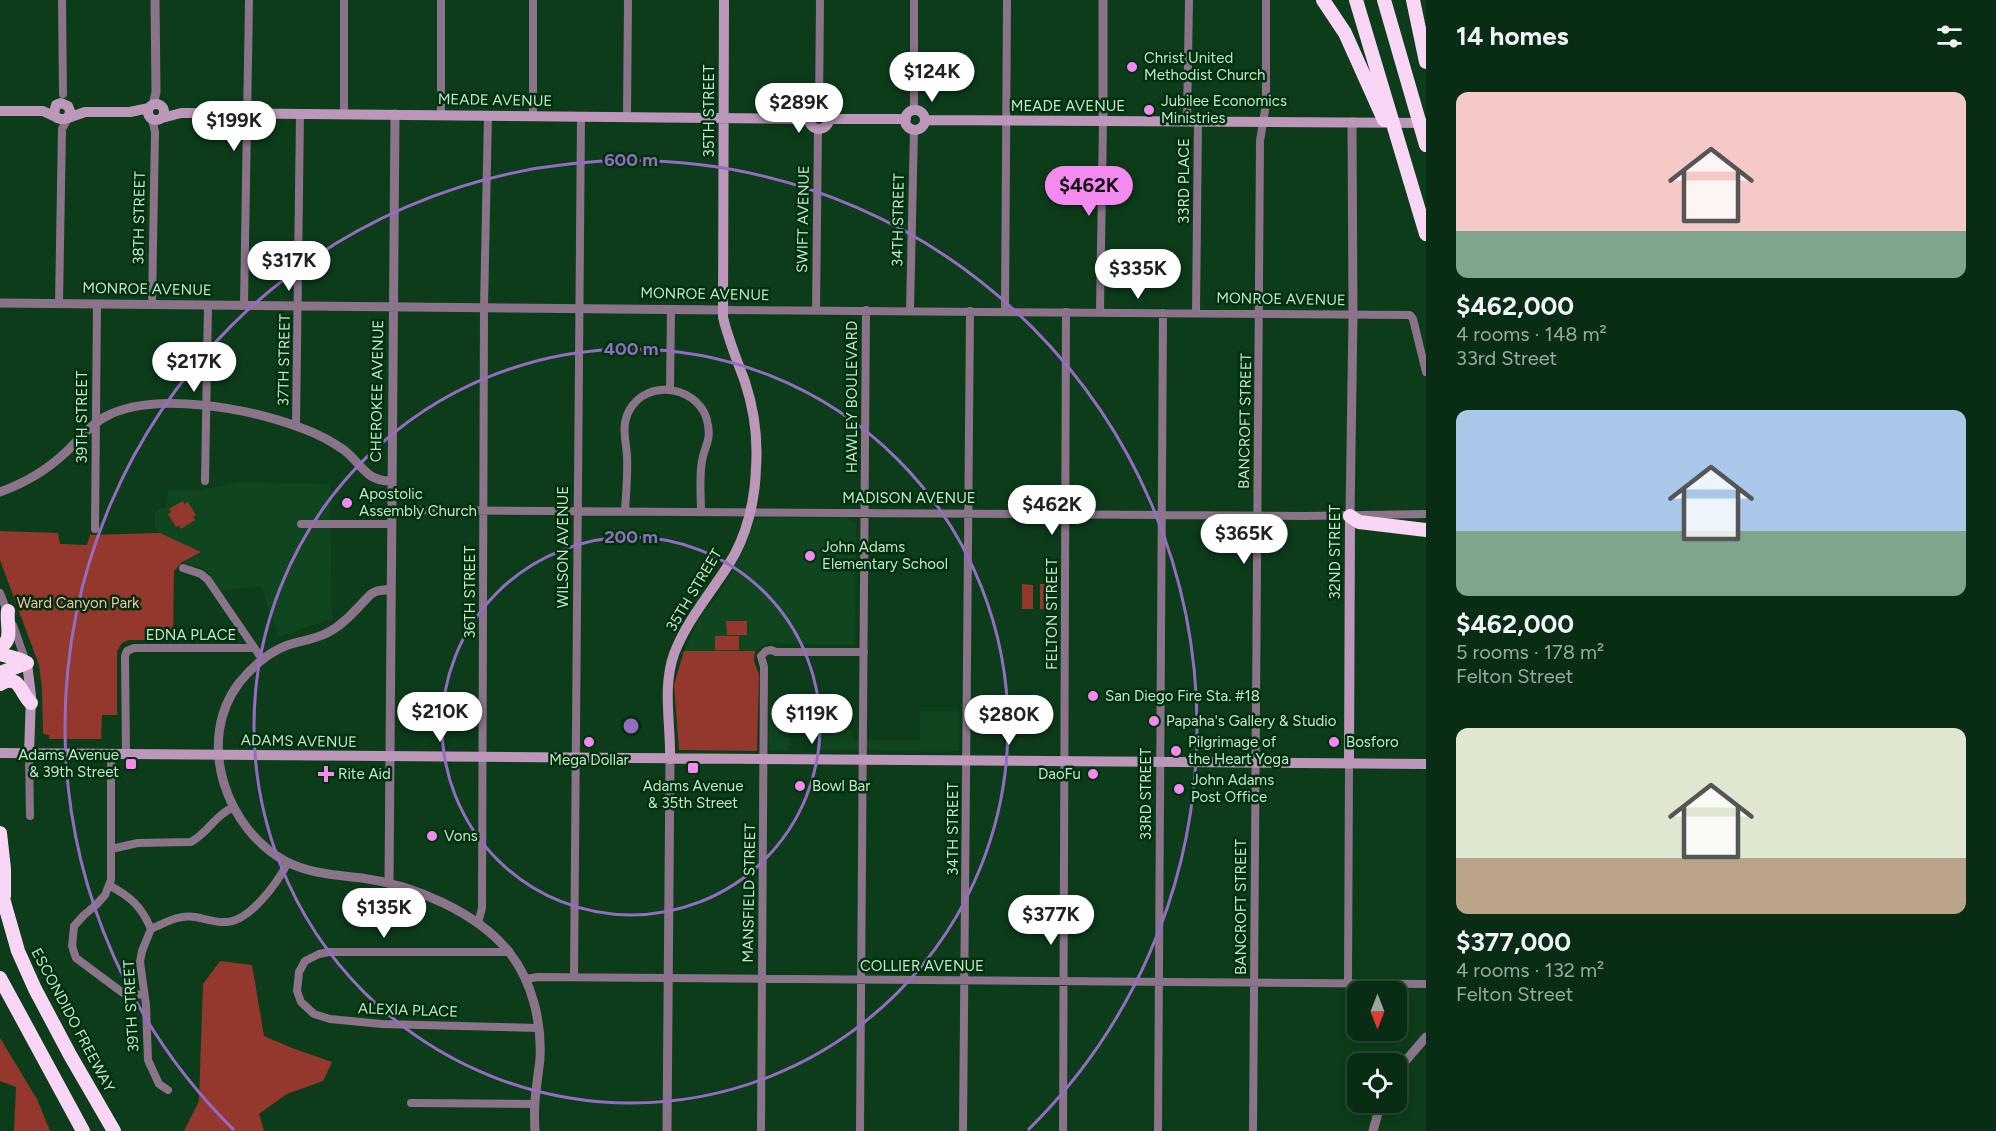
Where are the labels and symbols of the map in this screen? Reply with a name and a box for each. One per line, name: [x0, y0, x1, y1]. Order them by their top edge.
place label: Christ United Methodist Church: [1144, 49, 1265, 84]
pin: $124K: [890, 52, 974, 103]
marker: Christ United Methodist Church: [1125, 60, 1139, 74]
street label: 35TH STREET: [700, 64, 718, 157]
pin: $289K: [757, 83, 841, 134]
street label: MEADE AVENUE: [438, 90, 552, 110]
place label: Jubilee Economics Ministries: [1161, 92, 1287, 127]
street label: MEADE AVENUE: [1011, 97, 1125, 115]
pin: $199K: [192, 101, 276, 152]
marker: Jubilee Economics Ministries: [1142, 103, 1156, 117]
street label: 33RD PLACE: [1175, 138, 1193, 224]
text: 600 m: [604, 149, 658, 171]
street label: SWIFT AVENUE: [793, 165, 813, 273]
pin: $462K: [1047, 166, 1131, 217]
street label: 38TH STREET: [129, 170, 149, 265]
street label: 34TH STREET: [888, 172, 908, 267]
pin: $317K: [247, 241, 331, 292]
pin: $335K: [1096, 249, 1180, 300]
street label: MONROE AVENUE: [82, 279, 212, 299]
street label: MONROE AVENUE: [640, 284, 770, 304]
street label: MONROE AVENUE: [1216, 289, 1346, 309]
street label: 37TH STREET: [274, 313, 294, 406]
street label: CHEROKEE AVENUE: [367, 320, 387, 462]
street label: HAWLEY BOULEVARD: [843, 321, 861, 473]
text: 400 m: [604, 338, 658, 360]
pin: $217K: [152, 342, 236, 393]
street label: BANCROFT STREET: [1235, 352, 1255, 489]
street label: 39TH STREET: [73, 370, 91, 463]
place label: Apostolic Assembly Church: [359, 485, 477, 520]
pin: $462K: [1010, 485, 1094, 536]
street label: WILSON AVENUE: [554, 486, 572, 608]
street label: MADISON AVENUE: [842, 489, 976, 507]
marker: Apostolic Assembly Church: [340, 496, 354, 510]
street label: 32ND STREET: [1326, 504, 1344, 600]
pin: $365K: [1202, 514, 1286, 565]
text: 200 m: [604, 526, 658, 548]
place label: John Adams Elementary School: [822, 538, 948, 573]
street label: 36TH STREET: [461, 545, 479, 638]
street label: 35TH STREET: [662, 545, 726, 634]
marker: John Adams Elementary School: [803, 549, 817, 563]
street label: FELTON STREET: [1043, 557, 1061, 670]
park label: Ward Canyon Park: [17, 594, 140, 612]
street label: EDNA PLACE: [146, 626, 236, 644]
place label: San Diego Fire Sta. #18: [1105, 687, 1260, 705]
marker: San Diego Fire Sta. #18: [1086, 689, 1100, 703]
pin: $210K: [398, 692, 482, 743]
pin: $119K: [770, 694, 854, 745]
pin: $280K: [967, 695, 1051, 746]
place label: Papaha's Gallery & Studio: [1166, 712, 1337, 730]
marker: Papaha's Gallery & Studio: [1147, 714, 1161, 728]
centre of rings: [621, 716, 641, 736]
street label: ADAMS AVENUE: [241, 731, 357, 751]
place label: Pilgrimage of the Heart Yoga: [1188, 733, 1289, 768]
place label: Bosforo: [1346, 733, 1399, 751]
marker: Mega Dollar: [582, 735, 596, 749]
marker: Bosforo: [1327, 735, 1341, 749]
marker: Pilgrimage of the Heart Yoga: [1169, 744, 1183, 758]
place label: Adams Avenue & 39th Street: [18, 746, 119, 781]
street label: 33RD STREET: [1137, 747, 1155, 840]
place label: Mega Dollar: [549, 751, 629, 769]
marker: Adams Avenue & 39th Street: [124, 757, 138, 771]
marker: Adams Avenue & 35th Street: [686, 761, 700, 775]
place label: Rite Aid: [338, 765, 391, 783]
place label: DaoFu: [1038, 765, 1081, 783]
marker: Rite Aid: [319, 767, 333, 781]
marker: DaoFu: [1086, 767, 1100, 781]
place label: John Adams Post Office: [1191, 771, 1274, 806]
place label: Adams Avenue & 35th Street: [643, 777, 743, 812]
place label: Bowl Bar: [812, 777, 870, 795]
marker: Bowl Bar: [793, 779, 807, 793]
street label: 34TH STREET: [944, 781, 962, 876]
marker: John Adams Post Office: [1172, 782, 1186, 796]
street label: MANSFIELD STREET: [739, 822, 759, 963]
place label: Vons: [444, 827, 478, 845]
marker: Vons: [425, 829, 439, 843]
street label: BANCROFT STREET: [1232, 838, 1250, 975]
pin: $135K: [342, 888, 426, 939]
pin: $377K: [1009, 895, 1093, 946]
street label: ESCONDIDO FREEWAY: [27, 945, 119, 1095]
street label: COLLIER AVENUE: [860, 957, 984, 975]
street label: 39TH STREET: [120, 958, 142, 1053]
north arrow: [1347, 981, 1407, 1041]
street label: ALEXIA PLACE: [358, 999, 458, 1021]

